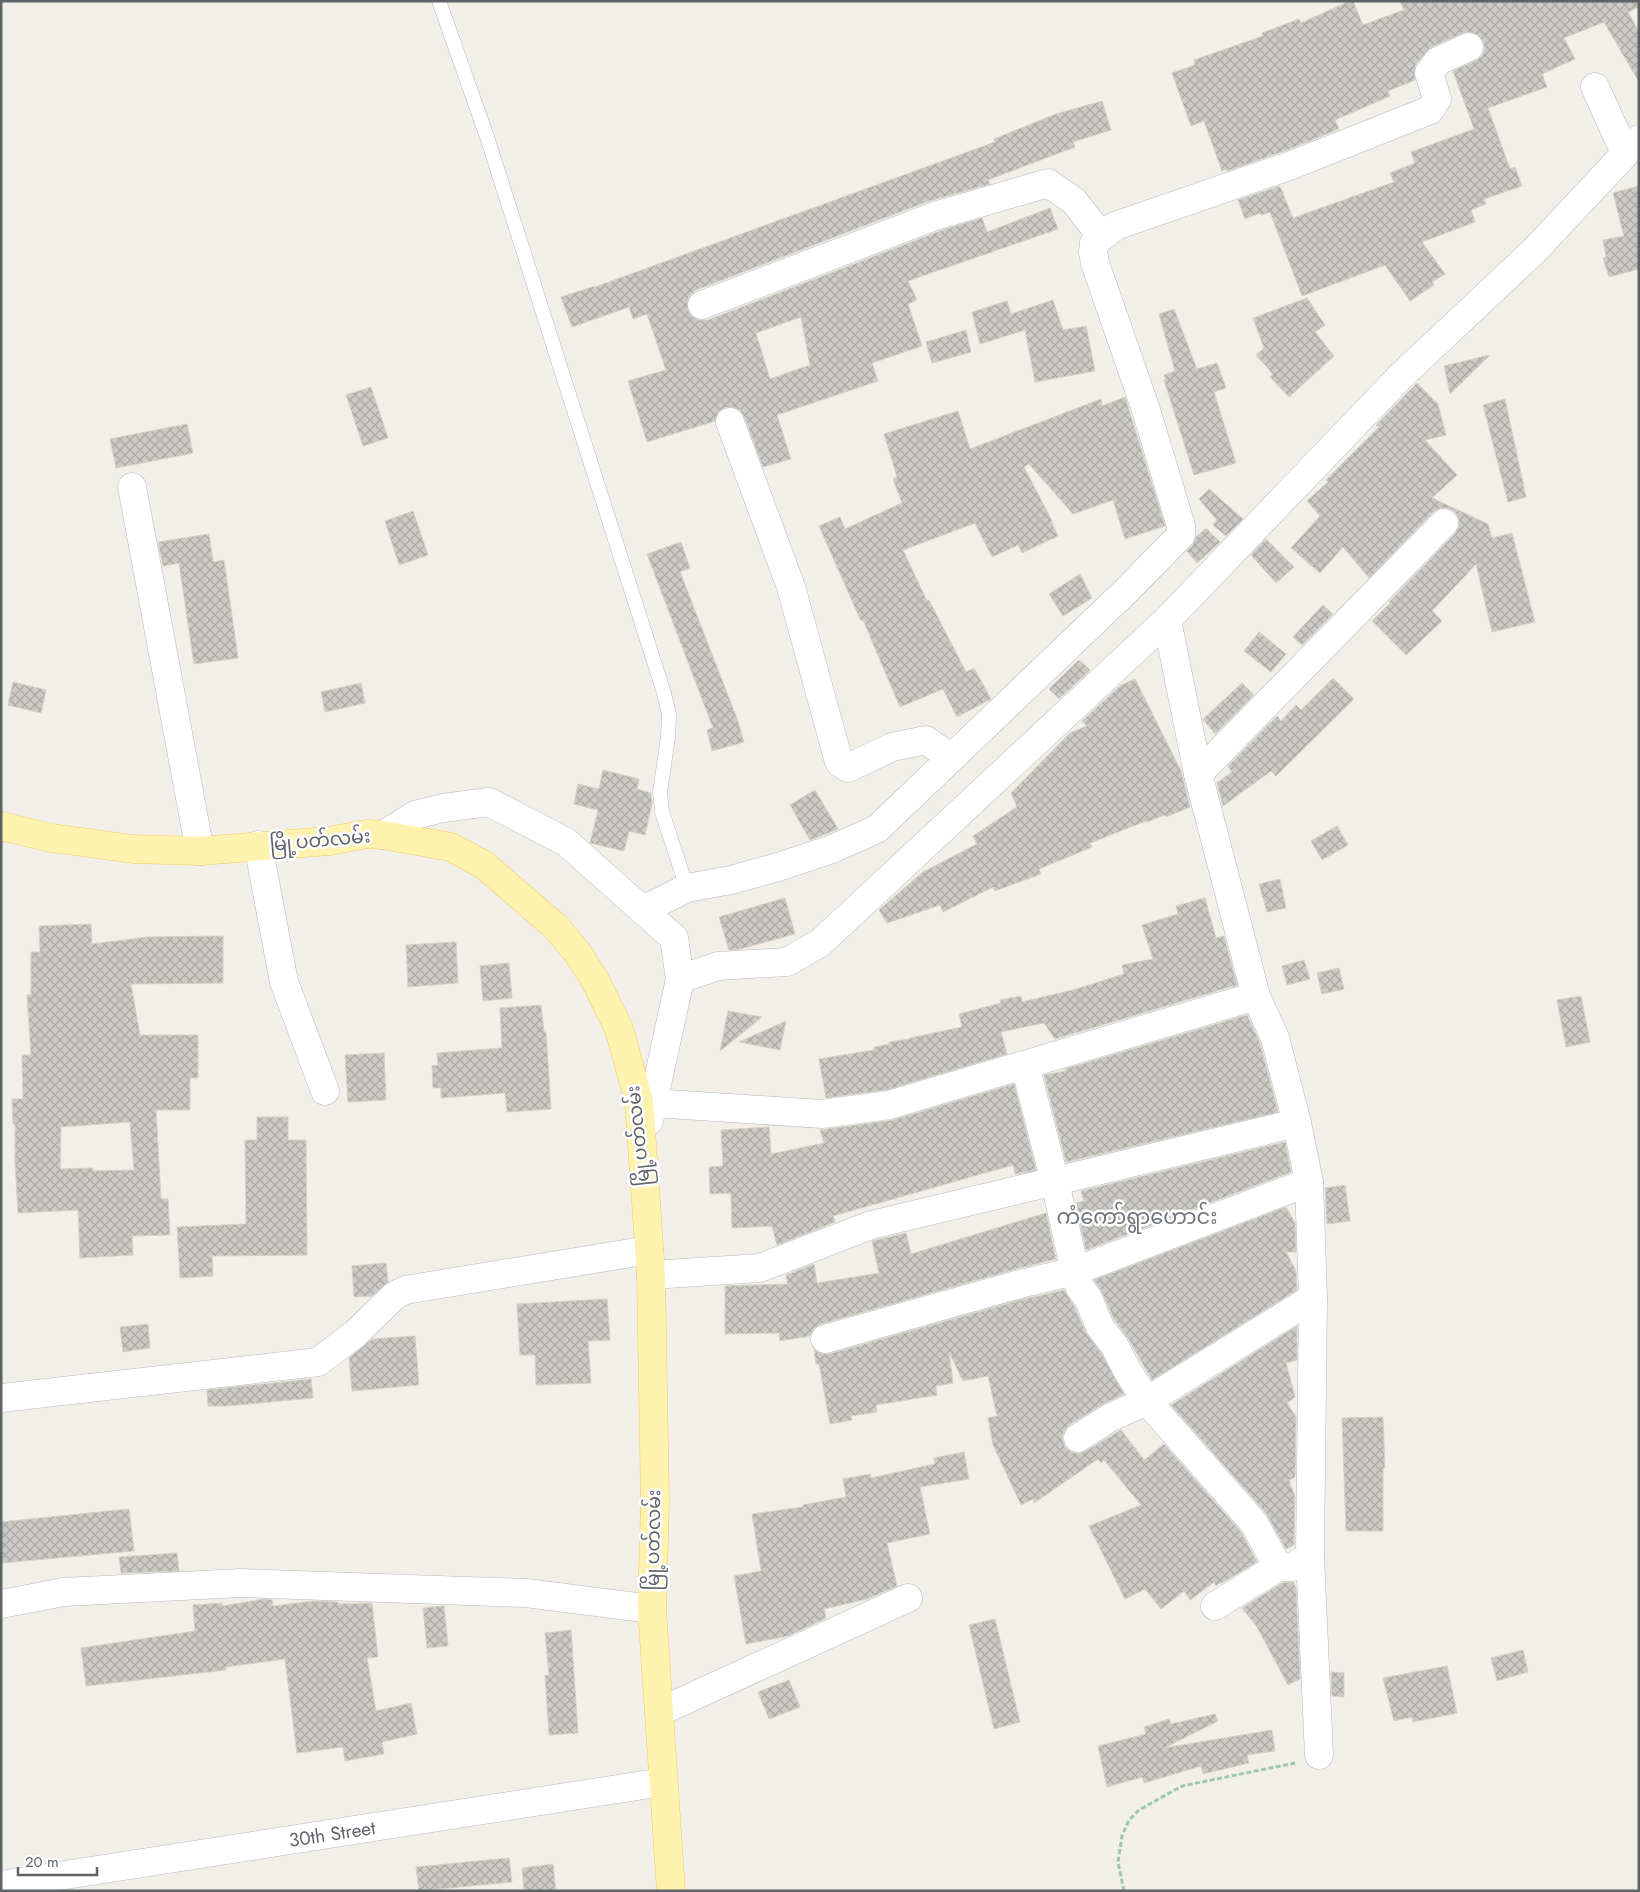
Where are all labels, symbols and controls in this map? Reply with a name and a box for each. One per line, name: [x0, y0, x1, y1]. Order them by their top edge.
street label: မြို့ပတ်လမ်း: [268, 821, 372, 860]
street label: မြို့ပတ်လမ်း: [618, 1084, 659, 1188]
district label: ကံကော်ရွာဟောင်း: [1057, 1201, 1217, 1234]
street label: မြို့ပတ်လမ်း: [638, 1489, 669, 1591]
street label: 30th Street: [287, 1813, 378, 1854]
scale bar: [18, 1844, 96, 1876]
text: 20 m: [25, 1851, 59, 1873]

